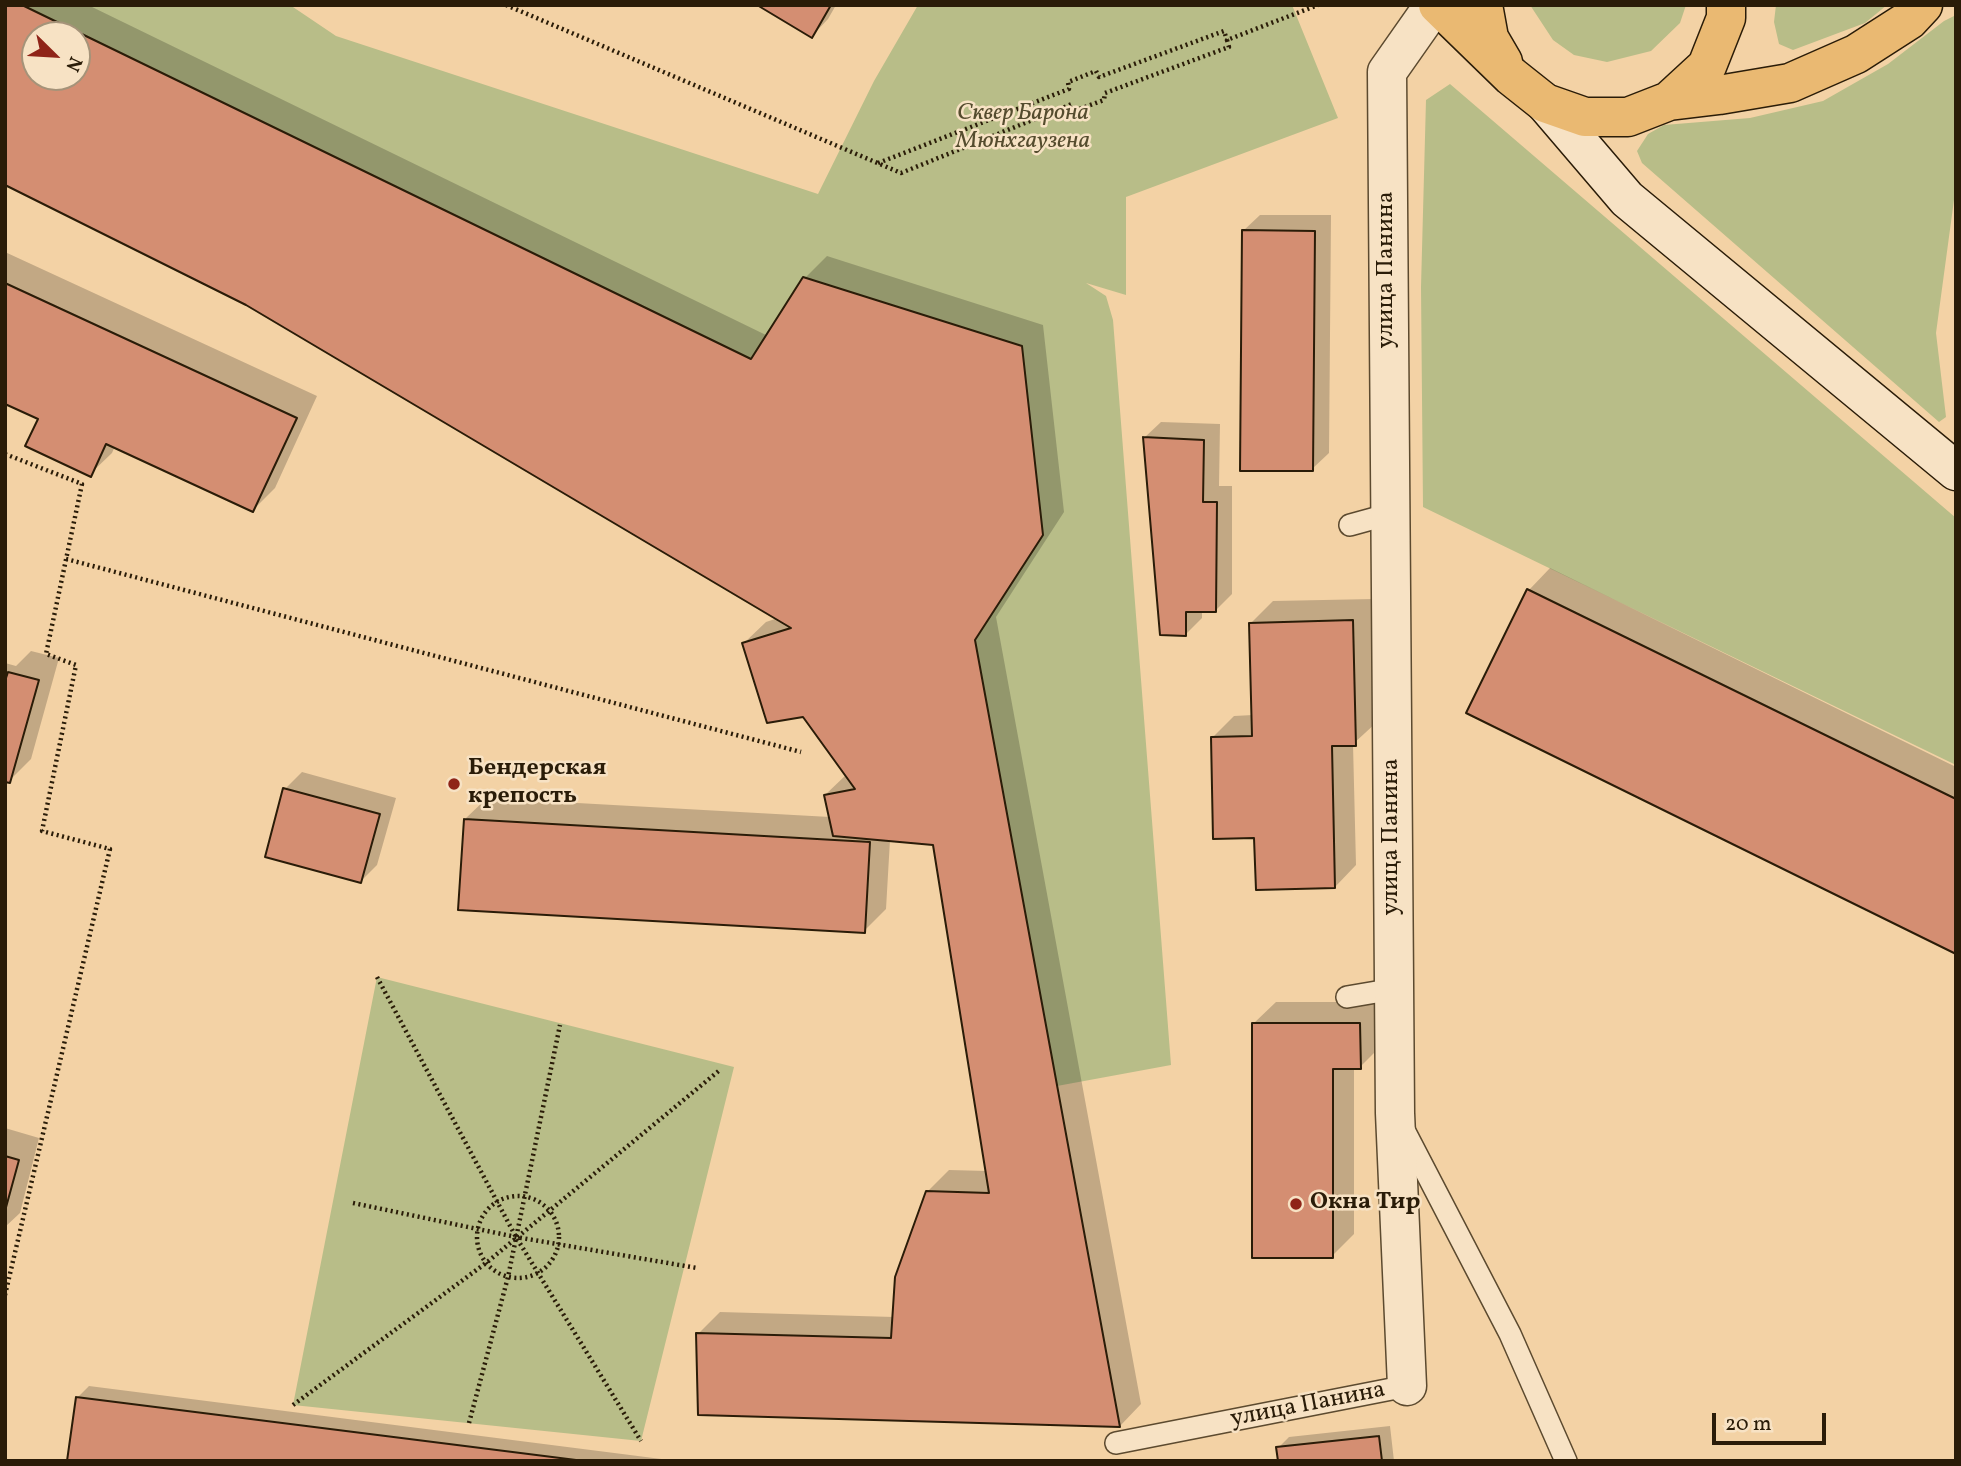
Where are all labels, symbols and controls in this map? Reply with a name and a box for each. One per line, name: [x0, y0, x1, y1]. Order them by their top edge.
north arrow: [21, 21, 91, 91]
text: N: [59, 52, 88, 75]
park label: Сквер Барона Мюнхгаузена: [956, 101, 1090, 157]
street label: улица Панина: [1374, 191, 1402, 349]
place label: Бендерская крепость: [468, 756, 606, 812]
street label: улица Панина: [1379, 758, 1407, 916]
marker: Бендерская крепость: [446, 776, 462, 792]
place label: Окна Тир: [1310, 1190, 1421, 1218]
marker: Окна Тир: [1288, 1196, 1304, 1212]
street label: улица Панина: [1228, 1377, 1388, 1435]
scale bar: [1716, 1400, 1830, 1444]
text: 20 m: [1725, 1410, 1771, 1439]

